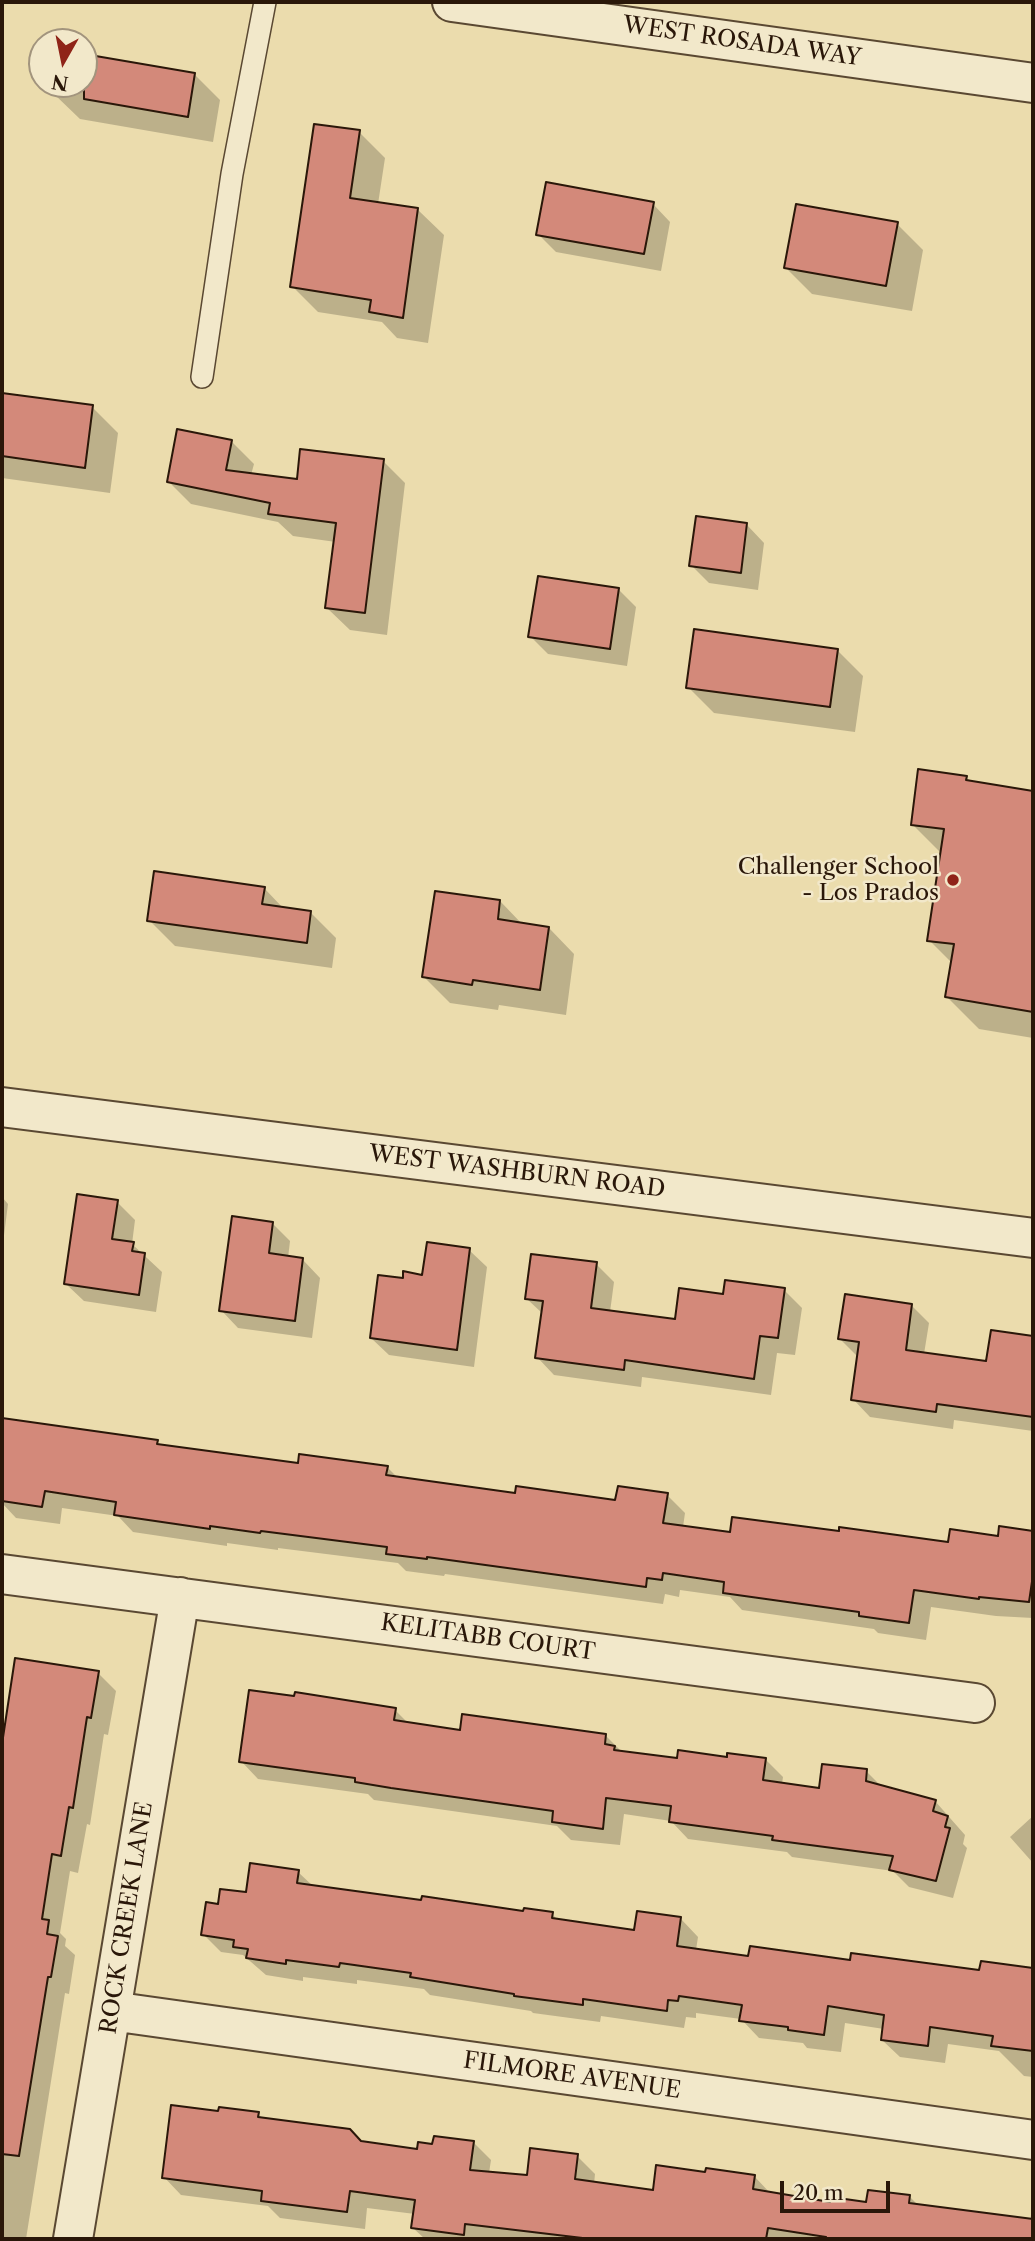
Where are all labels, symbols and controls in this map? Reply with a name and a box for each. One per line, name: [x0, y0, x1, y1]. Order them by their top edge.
street label: WEST ROSADA WAY: [621, 12, 863, 72]
north arrow: [28, 28, 98, 98]
text: N: [50, 70, 70, 95]
place label: Challenger School - Los Prados: [738, 853, 939, 907]
marker: Challenger School - Los Prados: [945, 872, 961, 888]
street label: WEST WASHBURN ROAD: [367, 1140, 667, 1204]
street label: KELITABB COURT: [379, 1609, 597, 1667]
street label: ROCK CREEK LANE: [95, 1800, 159, 2036]
street label: FILMORE AVENUE: [461, 2047, 683, 2105]
scale bar: [783, 2168, 893, 2212]
text: 20 m: [793, 2180, 844, 2205]

